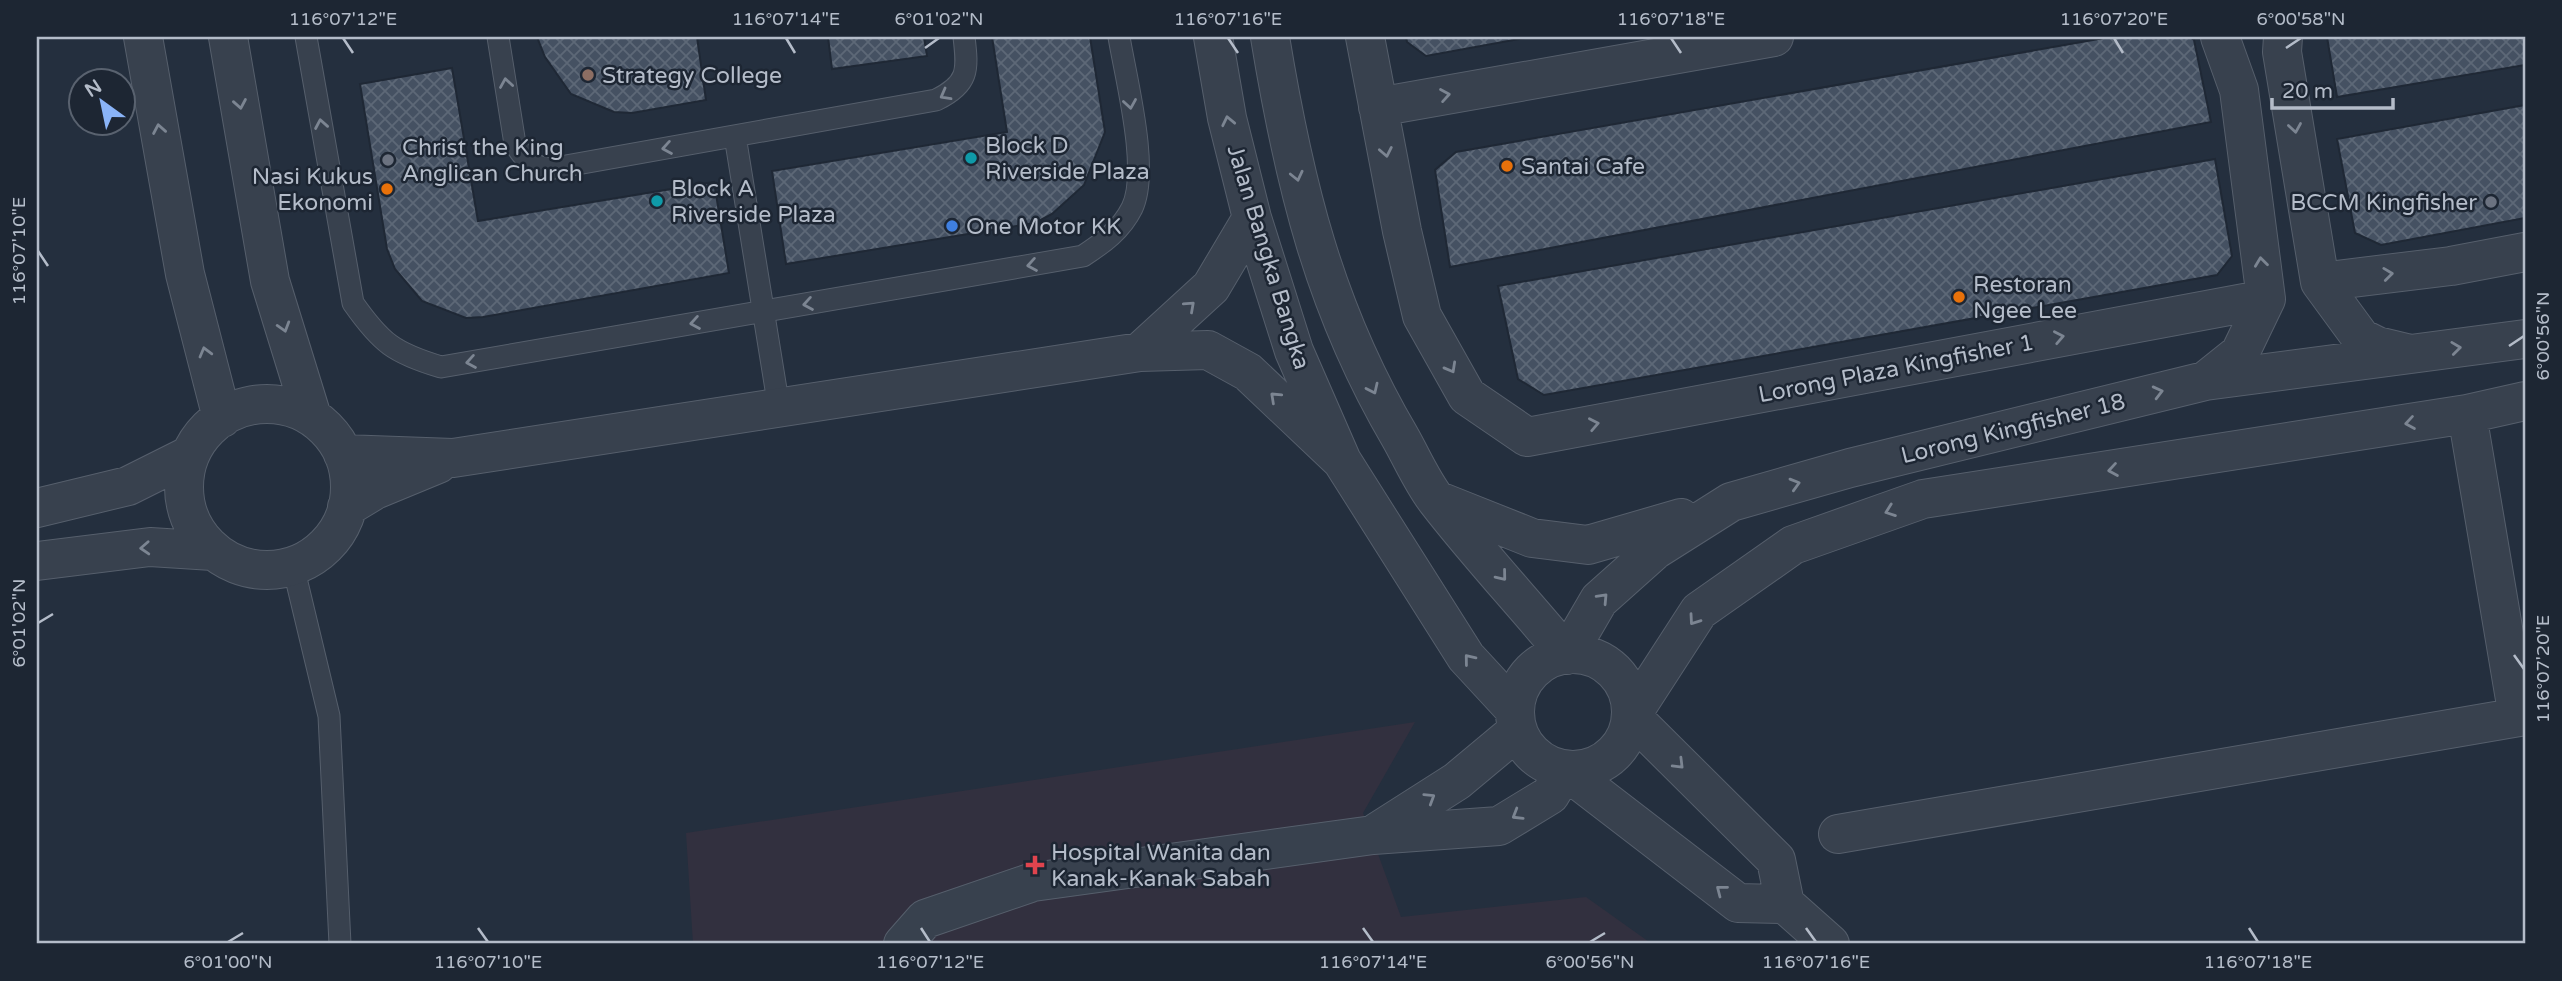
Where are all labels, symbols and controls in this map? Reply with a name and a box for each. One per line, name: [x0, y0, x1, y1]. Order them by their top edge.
text: 116°07'12"E: [289, 8, 397, 30]
text: 116°07'14"E: [732, 8, 840, 30]
text: 6°01'02"N: [895, 8, 984, 30]
text: 116°07'16"E: [1174, 8, 1282, 30]
text: 116°07'18"E: [1617, 8, 1725, 30]
text: 116°07'20"E: [2060, 8, 2168, 30]
text: 6°00'58"N: [2257, 8, 2346, 30]
place label: Strategy College: [602, 62, 782, 90]
north arrow: [66, 66, 136, 136]
scale bar: [2272, 66, 2392, 110]
marker: Strategy College: [580, 67, 596, 83]
text: N: [81, 75, 106, 102]
one-way arrow: [498, 77, 513, 88]
text: 20 m: [2282, 79, 2333, 104]
one-way arrow: [939, 87, 952, 100]
one-way arrow: [1439, 89, 1451, 104]
one-way arrow: [231, 98, 246, 110]
one-way arrow: [1122, 98, 1137, 110]
one-way arrow: [1222, 115, 1237, 127]
one-way arrow: [314, 118, 329, 130]
one-way arrow: [152, 123, 167, 135]
one-way arrow: [2287, 123, 2302, 134]
place label: Block D Riverside Plaza: [985, 132, 1150, 186]
place label: Christ the King Anglican Church: [402, 134, 583, 188]
one-way arrow: [661, 140, 673, 155]
street label: Jalan Bangka Bangka: [1221, 142, 1316, 373]
one-way arrow: [1378, 146, 1393, 158]
marker: Block D Riverside Plaza: [963, 150, 979, 166]
marker: Christ the King Anglican Church: [380, 152, 396, 168]
place label: Santai Cafe: [1521, 153, 1645, 181]
marker: Santai Cafe: [1499, 158, 1515, 174]
place label: Nasi Kukus Ekonomi: [252, 163, 373, 217]
one-way arrow: [1289, 170, 1303, 182]
place label: Block A Riverside Plaza: [671, 175, 836, 229]
marker: Nasi Kukus Ekonomi: [379, 181, 395, 197]
place label: BCCM Kingfisher: [2290, 189, 2477, 217]
marker: Block A Riverside Plaza: [649, 193, 665, 209]
marker: BCCM Kingfisher: [2483, 194, 2499, 210]
text: 116°07'10"E: [8, 197, 30, 305]
place label: One Motor KK: [966, 213, 1121, 241]
marker: One Motor KK: [944, 218, 960, 234]
one-way arrow: [2254, 256, 2269, 268]
one-way arrow: [1026, 257, 1038, 272]
one-way arrow: [2382, 266, 2394, 281]
place label: Restoran Ngee Lee: [1973, 271, 2077, 325]
marker: Restoran Ngee Lee: [1951, 289, 1967, 305]
text: 6°00'56"N: [2532, 292, 2554, 381]
one-way arrow: [802, 296, 814, 311]
one-way arrow: [1182, 302, 1195, 314]
one-way arrow: [690, 315, 701, 330]
one-way arrow: [276, 320, 291, 332]
street label: Lorong Plaza Kingfisher 1: [1756, 329, 2036, 409]
one-way arrow: [2052, 331, 2064, 346]
one-way arrow: [2450, 340, 2462, 355]
one-way arrow: [199, 346, 213, 358]
one-way arrow: [465, 354, 477, 369]
one-way arrow: [1443, 361, 1456, 373]
one-way arrow: [1365, 382, 1379, 394]
one-way arrow: [2152, 386, 2164, 401]
street label: Lorong Kingfisher 18: [1898, 388, 2128, 470]
one-way arrow: [1270, 393, 1283, 405]
one-way arrow: [2404, 415, 2416, 430]
one-way arrow: [1588, 418, 1600, 433]
one-way arrow: [2107, 462, 2119, 477]
one-way arrow: [1789, 477, 1801, 492]
one-way arrow: [1884, 503, 1896, 517]
one-way arrow: [139, 540, 150, 555]
one-way arrow: [1493, 568, 1506, 580]
text: 6°01'02"N: [8, 579, 30, 668]
one-way arrow: [1595, 593, 1607, 606]
one-way arrow: [1690, 612, 1702, 625]
text: 116°07'20"E: [2532, 615, 2554, 723]
one-way arrow: [1465, 655, 1478, 667]
one-way arrow: [1671, 756, 1683, 768]
one-way arrow: [1423, 794, 1436, 807]
one-way arrow: [1512, 807, 1525, 820]
place label: Hospital Wanita dan Kanak-Kanak Sabah: [1051, 839, 1271, 893]
marker: Hospital Wanita dan Kanak-Kanak Sabah: [1025, 855, 1045, 875]
one-way arrow: [1716, 885, 1729, 898]
text: 6°01'00"N: [184, 951, 273, 973]
text: 116°07'10"E: [434, 951, 542, 973]
text: 116°07'12"E: [876, 951, 984, 973]
text: 116°07'14"E: [1319, 951, 1427, 973]
text: 6°00'56"N: [1546, 951, 1635, 973]
text: 116°07'16"E: [1762, 951, 1870, 973]
text: 116°07'18"E: [2204, 951, 2312, 973]

